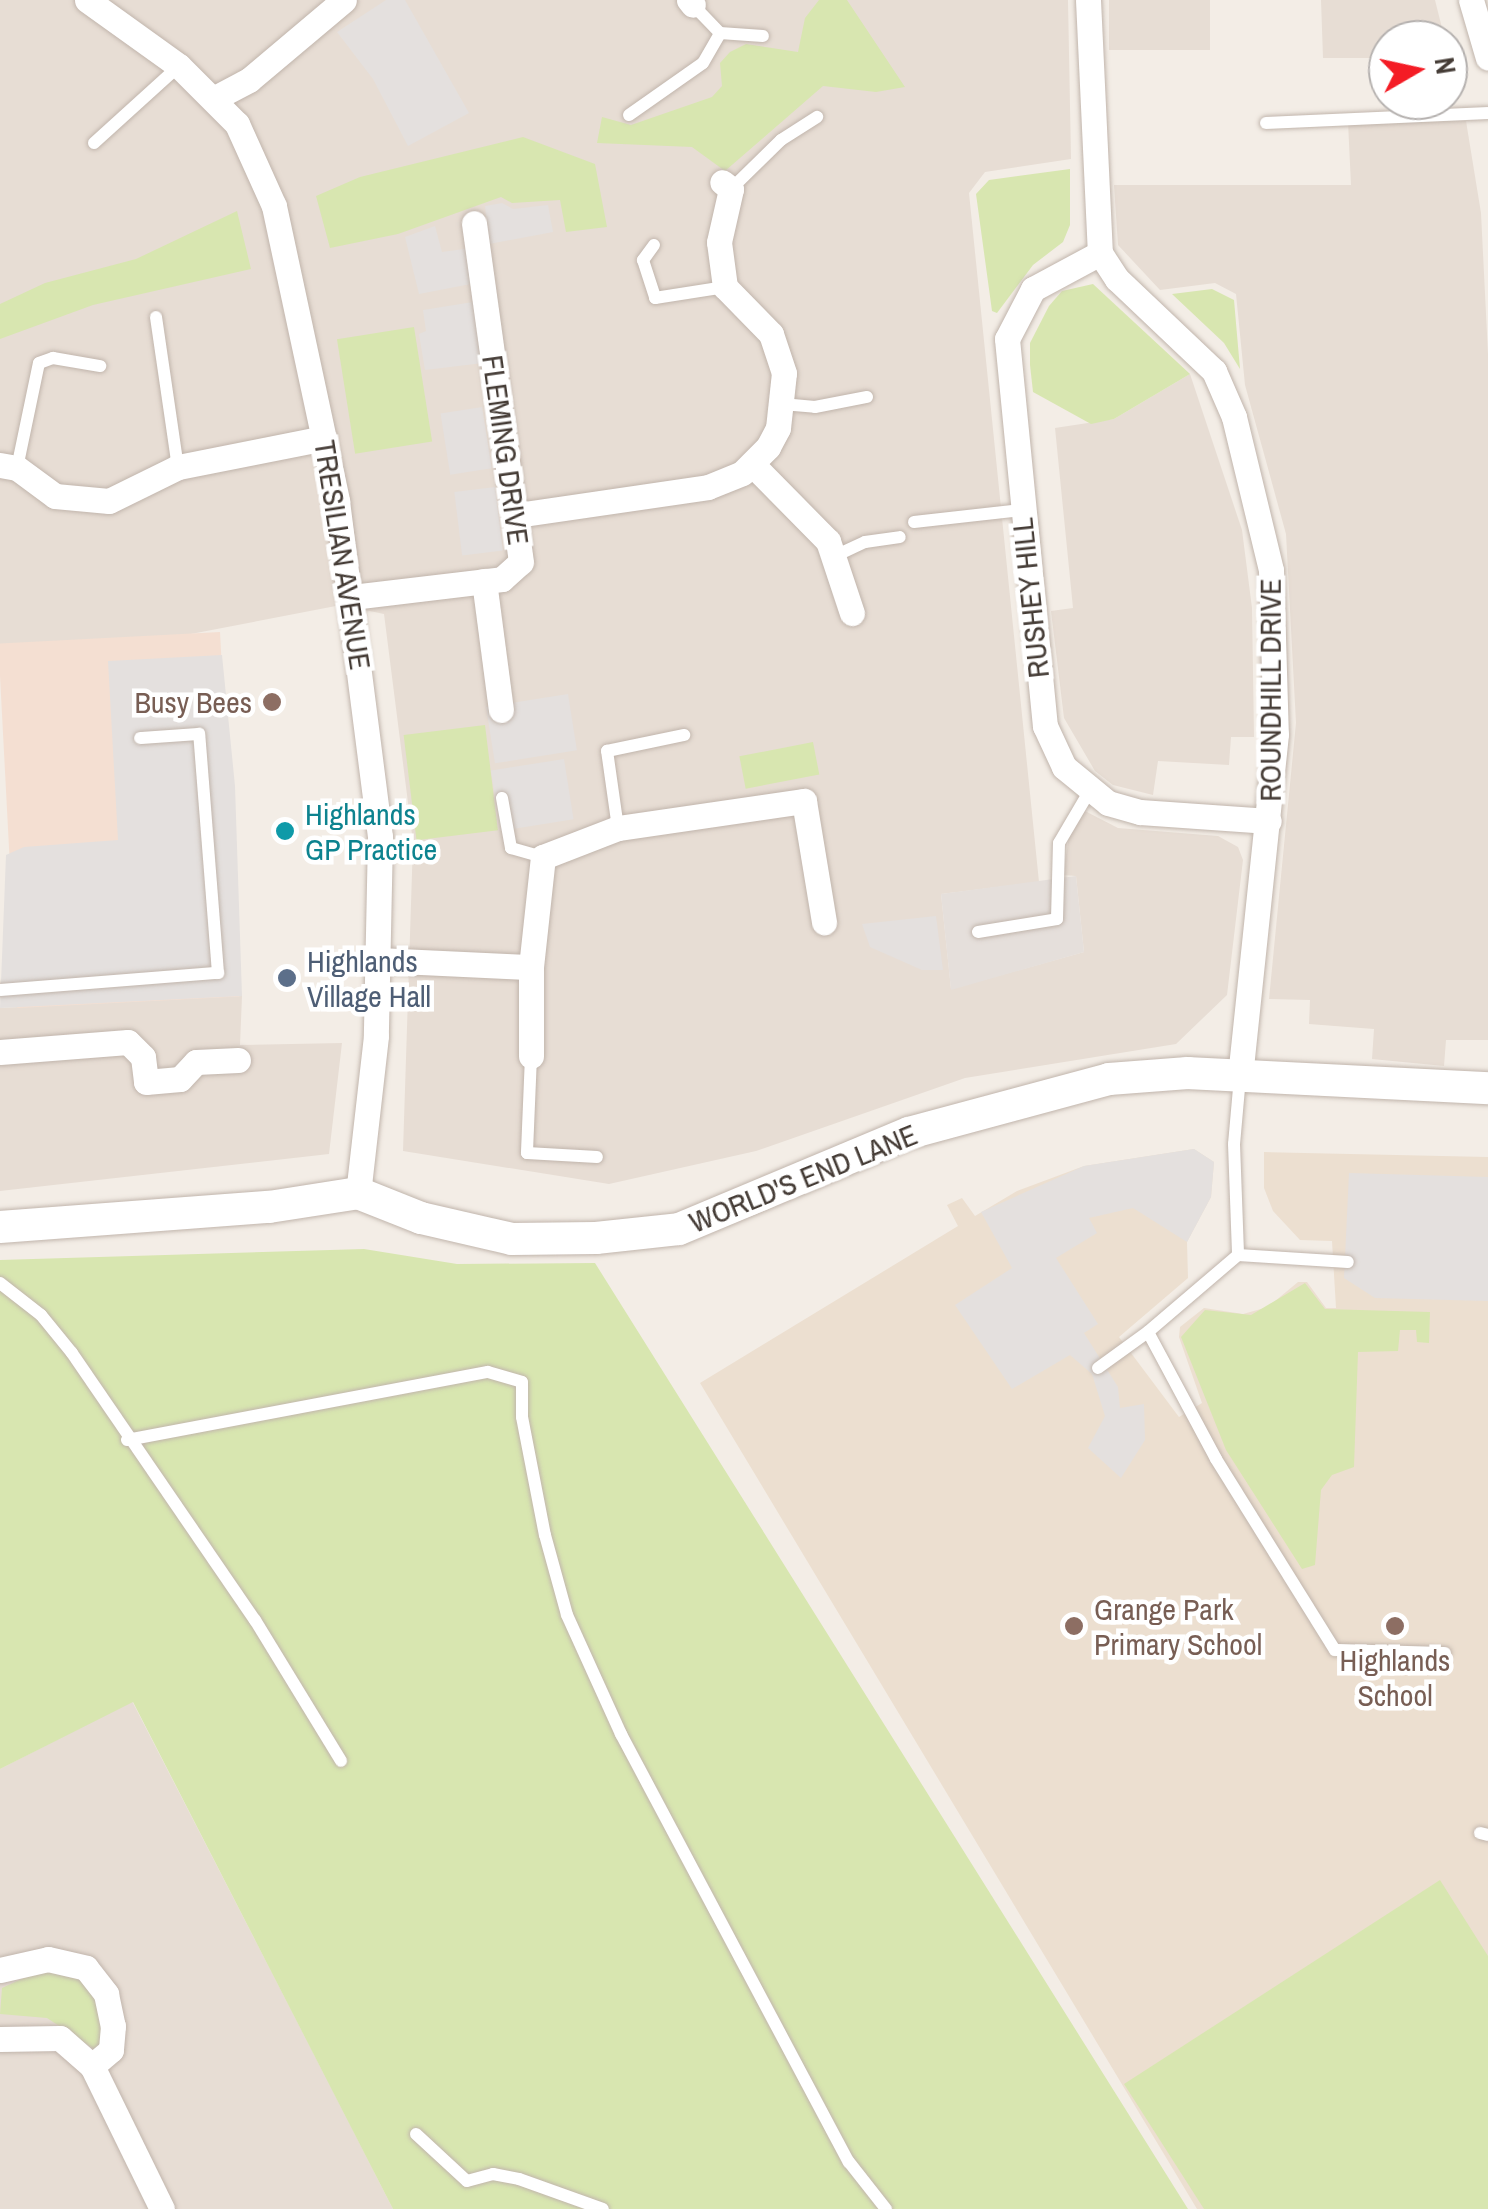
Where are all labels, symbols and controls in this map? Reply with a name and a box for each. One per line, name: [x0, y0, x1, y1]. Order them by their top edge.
north arrow: [1368, 20, 1468, 120]
text: N: [1426, 54, 1466, 77]
street label: FLEMING DRIVE: [475, 353, 537, 547]
street label: TRESILIAN AVENUE: [307, 437, 379, 673]
street label: RUSHEY HILL: [1004, 516, 1056, 680]
street label: ROUNDHILL DRIVE: [1252, 578, 1288, 802]
place label: Busy Bees: [134, 684, 252, 720]
marker: Busy Bees: [261, 691, 283, 713]
place label: Highlands GP Practice: [305, 796, 438, 866]
marker: Highlands GP Practice: [274, 820, 296, 842]
place label: Highlands Village Hall: [307, 943, 431, 1014]
marker: Highlands Village Hall: [276, 967, 298, 989]
street label: WORLD'S END LANE: [684, 1116, 922, 1240]
place label: Grange Park Primary School: [1094, 1591, 1262, 1662]
marker: Grange Park Primary School: [1063, 1615, 1085, 1637]
marker: Highlands School: [1384, 1615, 1406, 1637]
place label: Highlands School: [1340, 1642, 1450, 1712]

